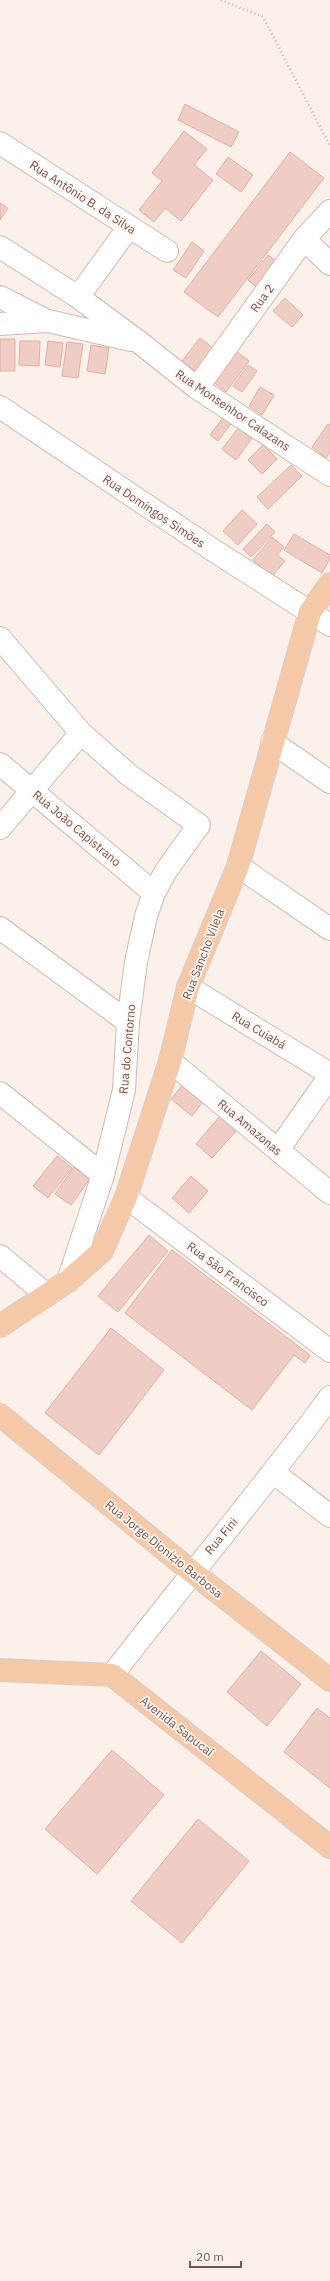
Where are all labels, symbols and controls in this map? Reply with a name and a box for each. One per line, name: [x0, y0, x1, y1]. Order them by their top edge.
street label: Rua Antônio B. da Silva: [27, 157, 139, 237]
street label: Rua 2: [247, 281, 277, 315]
street label: Rua Monsenhor Calazans: [173, 366, 293, 454]
street label: Rua Domingos Simões: [100, 471, 208, 551]
street label: Rua João Capistrano: [30, 787, 124, 869]
street label: Rua Sancho Vilela: [179, 906, 227, 1002]
street label: Rua do Contorno: [116, 1003, 138, 1095]
street label: Rua Cuiabá: [229, 1008, 289, 1052]
street label: Rua Amazonas: [215, 1096, 285, 1158]
street label: Rua São Francisco: [184, 1238, 272, 1310]
street label: Rua Jorge Dionízio Barbosa: [102, 1497, 226, 1601]
street label: Rua Fini: [201, 1515, 241, 1557]
street label: Avenida Sapucaí: [138, 1693, 216, 1759]
scale bar: [190, 2243, 241, 2269]
text: 20 m: [196, 2249, 224, 2264]

